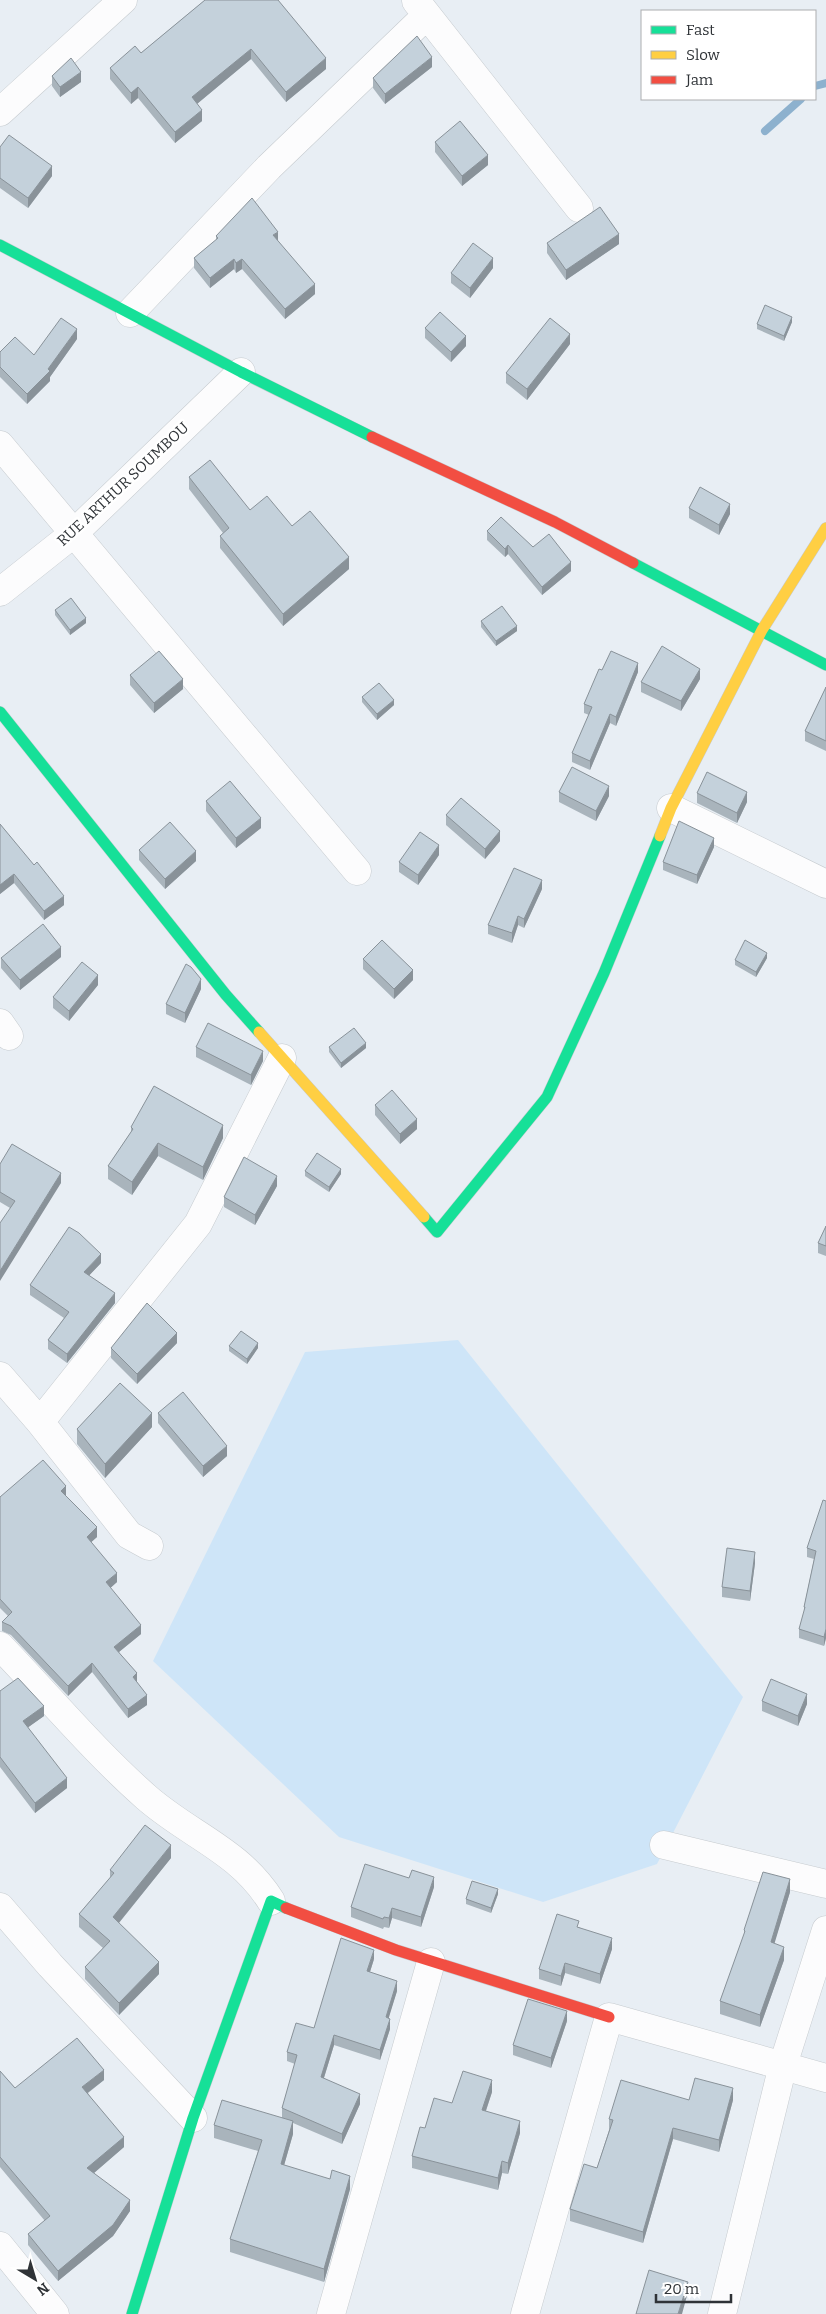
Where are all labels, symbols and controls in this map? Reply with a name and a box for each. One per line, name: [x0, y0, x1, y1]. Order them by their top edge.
legend: [641, 10, 816, 100]
text: Fast: [686, 21, 715, 39]
text: Slow: [686, 46, 721, 64]
text: Jam: [685, 71, 714, 89]
street label: RUE ARTHUR SOUMBOU: [53, 418, 193, 550]
north arrow: [10, 2254, 60, 2304]
scale bar: [656, 2272, 731, 2304]
text: N: [33, 2279, 52, 2299]
text: 20 m: [664, 2280, 700, 2298]

